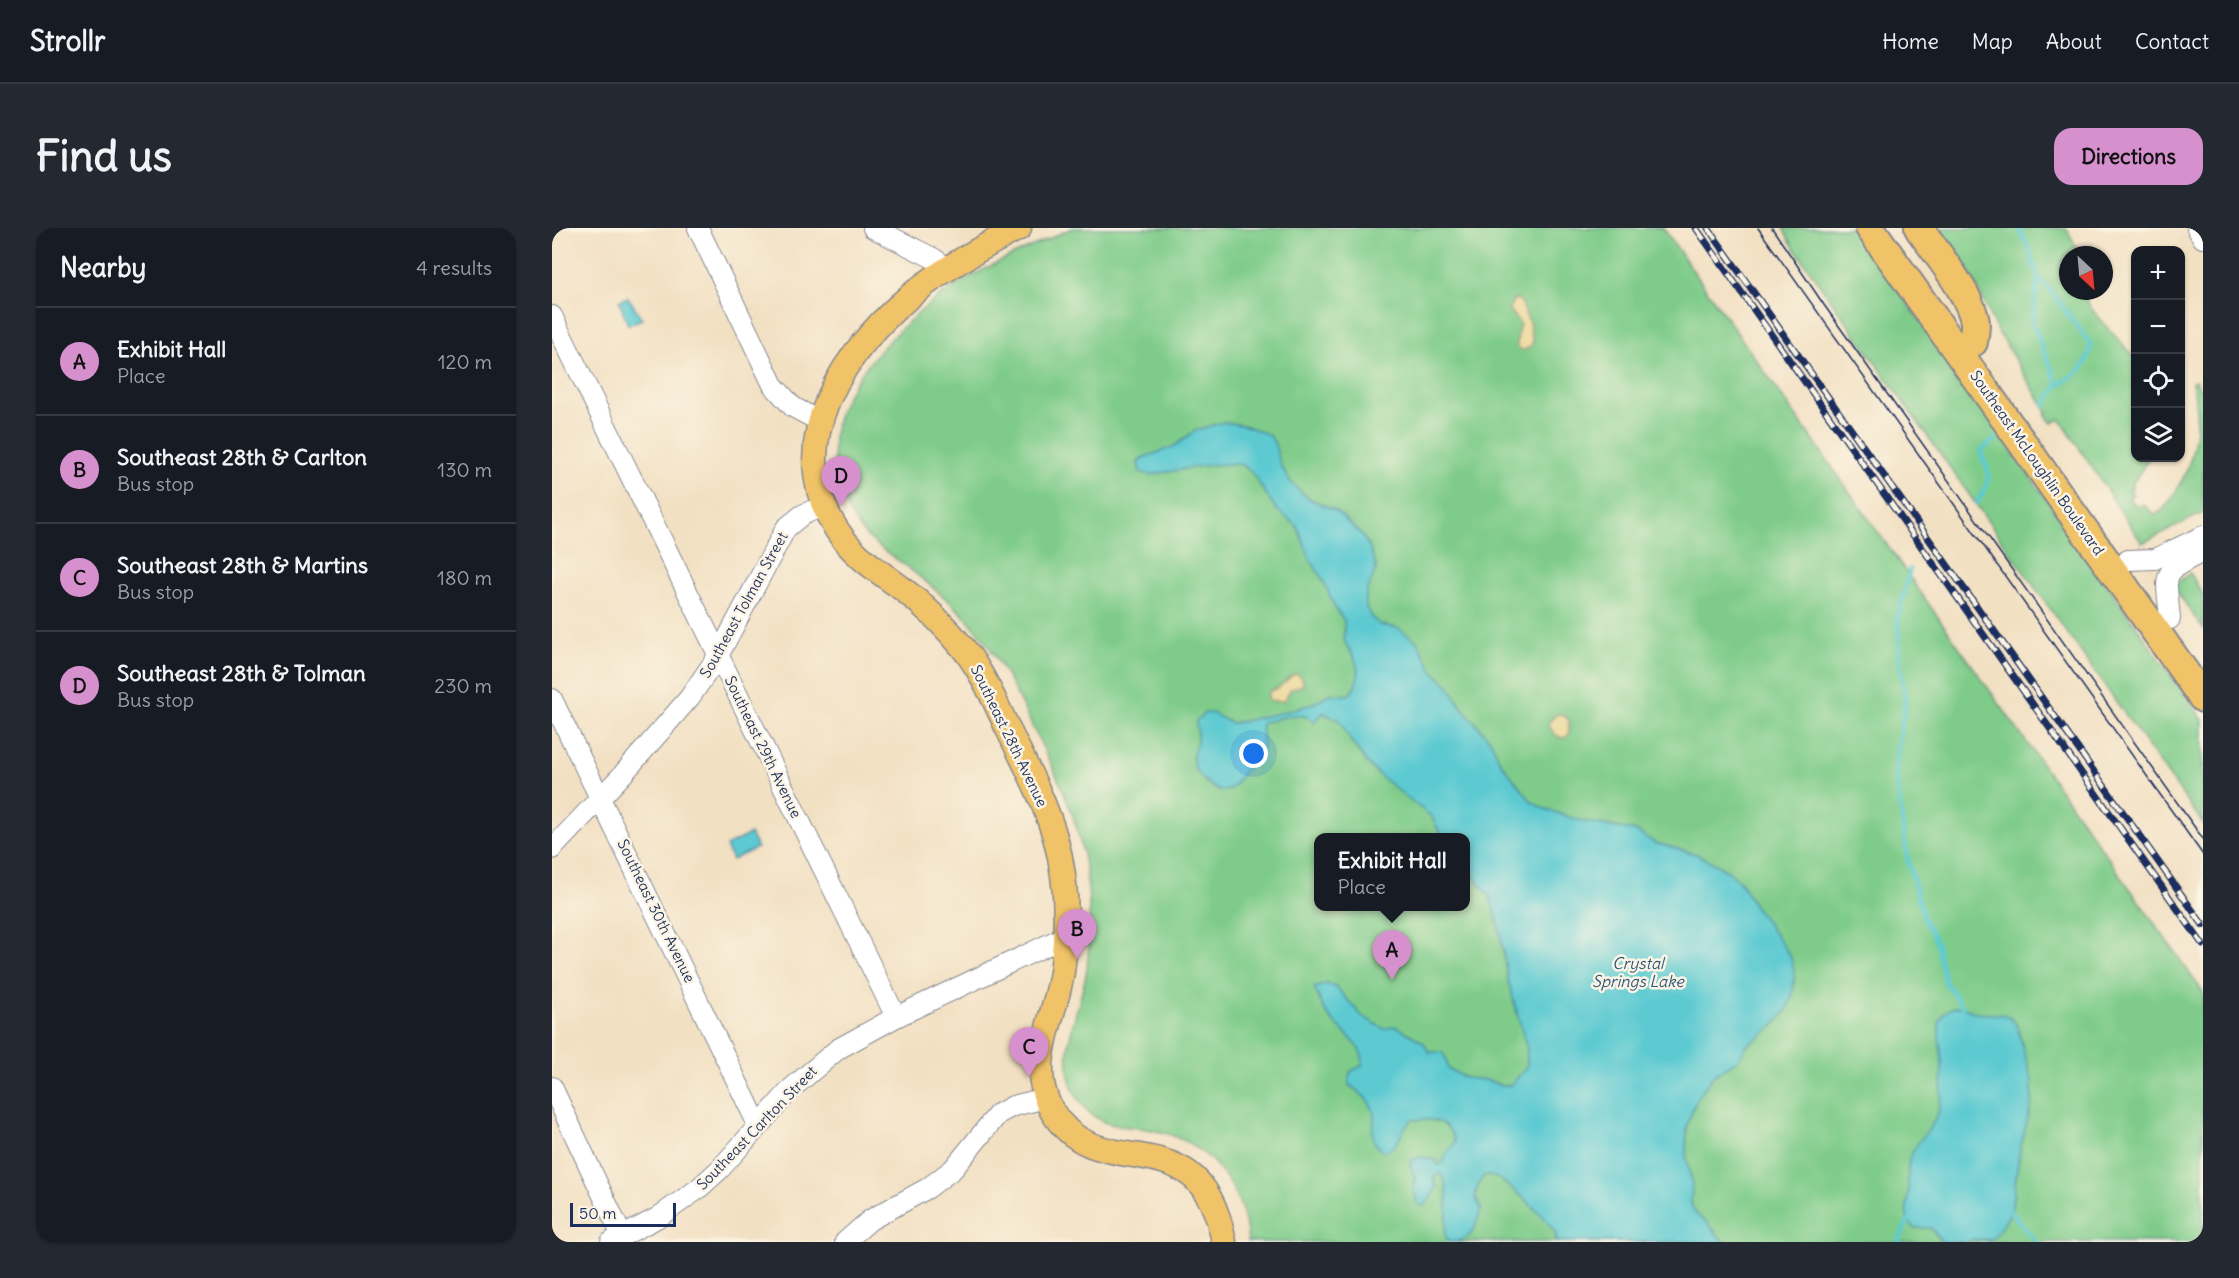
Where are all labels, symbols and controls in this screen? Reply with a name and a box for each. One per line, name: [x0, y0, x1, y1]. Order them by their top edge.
text: Strollr: [30, 23, 105, 59]
text: Home: [1882, 28, 1939, 55]
text: Map: [1972, 28, 2013, 55]
text: About: [2046, 28, 2102, 55]
text: Contact: [2135, 28, 2209, 55]
button: Directions: [2054, 128, 2203, 185]
text: Find us: [36, 130, 172, 182]
north arrow: [2059, 246, 2113, 300]
map controls: [2131, 246, 2185, 462]
button: +: [2131, 246, 2185, 300]
text: Nearby: [60, 251, 146, 284]
text: 4 results: [416, 255, 492, 280]
button: −: [2131, 300, 2185, 354]
text: Exhibit Hall: [117, 335, 226, 363]
text: A: [73, 349, 86, 374]
text: 120 m: [438, 349, 492, 374]
button: locate: [2131, 354, 2185, 408]
text: Place: [117, 363, 165, 388]
street label: Southeast McLoughlin Boulevard: [1966, 367, 2109, 559]
button: layers: [2131, 408, 2185, 462]
text: Southeast 28th & Carlton: [117, 443, 367, 471]
pin: D: [822, 456, 860, 506]
text: B: [73, 457, 86, 482]
text: 130 m: [437, 457, 492, 482]
text: Bus stop: [117, 471, 194, 496]
street label: Southeast Tolman Street: [695, 528, 792, 681]
text: Southeast 28th & Martins: [117, 551, 368, 579]
text: C: [73, 565, 86, 590]
text: 180 m: [437, 565, 492, 590]
text: Bus stop: [117, 579, 194, 604]
text: Southeast 28th & Tolman: [117, 659, 366, 687]
street label: Southeast 28th Avenue: [967, 662, 1052, 810]
text: D: [72, 673, 87, 698]
text: 230 m: [434, 673, 492, 698]
street label: Southeast 29th Avenue: [721, 673, 806, 821]
text: Bus stop: [117, 687, 194, 712]
your location: [1239, 739, 1268, 768]
popup: [1314, 833, 1470, 911]
street label: Southeast 30th Avenue: [613, 836, 699, 986]
text: Exhibit Hall: [1337, 846, 1447, 874]
text: Place: [1337, 874, 1386, 899]
pin: B: [1058, 910, 1096, 959]
pin: A: [1372, 930, 1412, 980]
water label: Crystal Springs Lake: [1592, 953, 1685, 991]
pin: C: [1010, 1028, 1048, 1077]
street label: Southeast Carlton Street: [693, 1062, 821, 1194]
scale bar: [570, 1200, 676, 1228]
text: 50 m: [579, 1203, 617, 1223]

